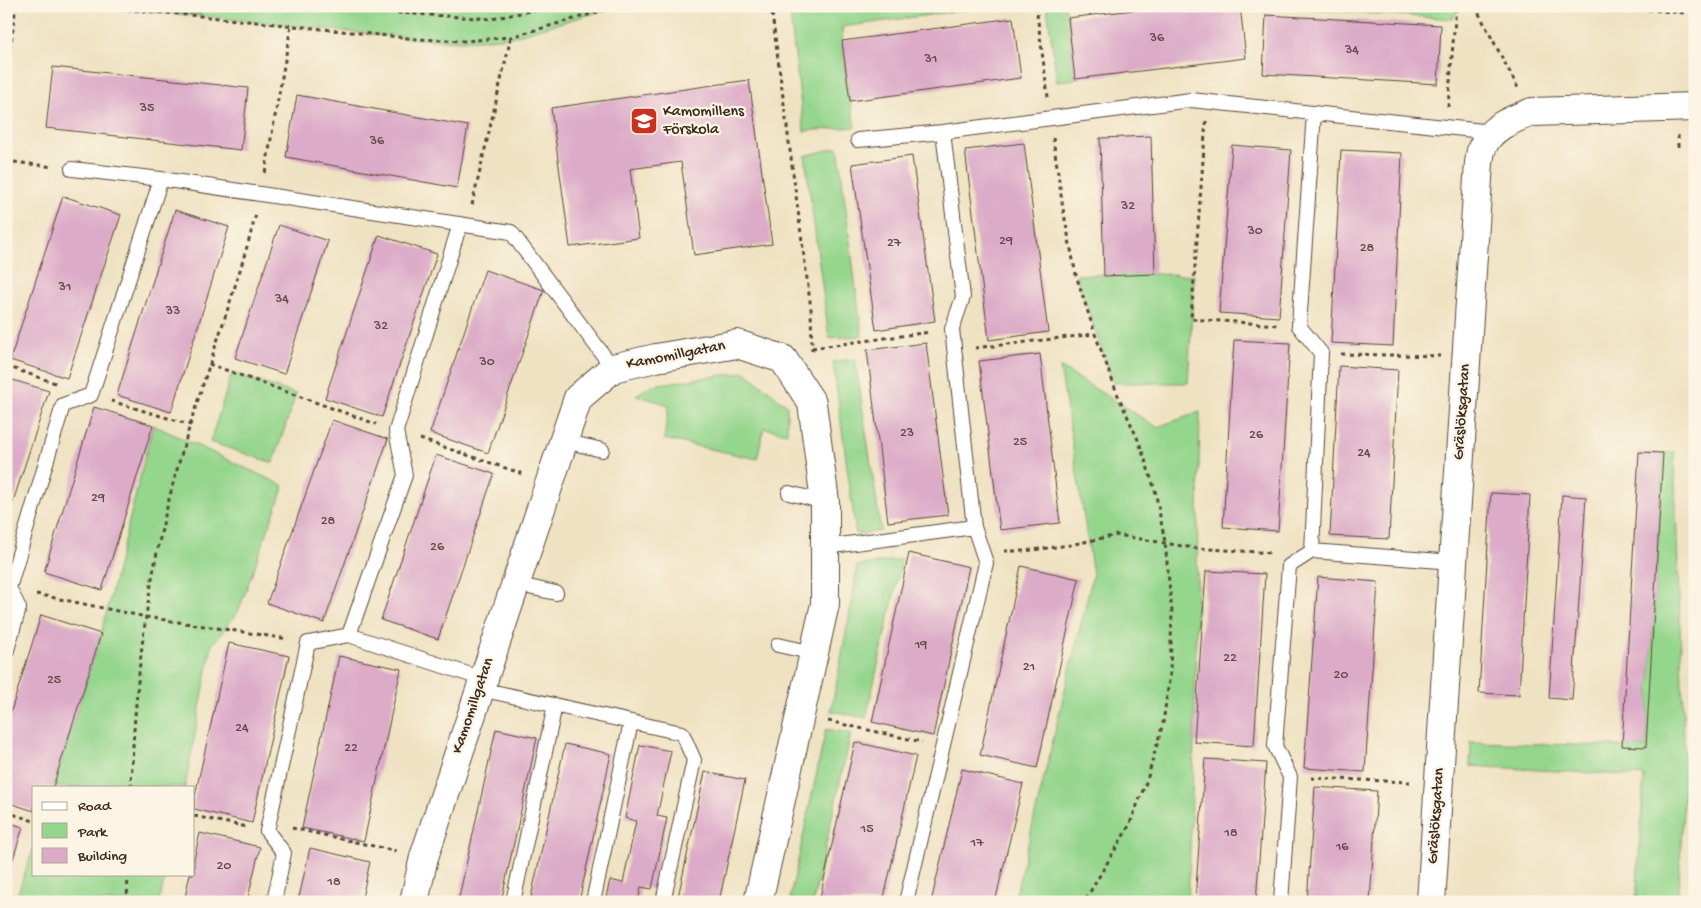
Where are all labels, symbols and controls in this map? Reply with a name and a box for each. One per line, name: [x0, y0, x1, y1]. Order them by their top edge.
house number: 36: [1149, 30, 1165, 47]
house number: 34: [1344, 42, 1359, 59]
house number: 31: [924, 51, 937, 68]
house number: 35: [139, 100, 154, 117]
place label: Kamomillens Förskola: [662, 103, 745, 140]
school or university icon: Kamomillens Förskola: [629, 106, 659, 136]
house number: 36: [369, 133, 385, 150]
house number: 32: [1120, 198, 1135, 215]
house number: 30: [1246, 223, 1263, 240]
house number: 29: [999, 233, 1013, 250]
house number: 27: [887, 235, 902, 252]
house number: 28: [1360, 240, 1375, 257]
house number: 31: [58, 279, 71, 296]
house number: 34: [274, 291, 289, 308]
house number: 33: [165, 303, 180, 320]
house number: 32: [373, 318, 388, 335]
street label: Kamomillgatan: [625, 337, 727, 375]
house number: 30: [478, 354, 495, 371]
street label: Gräslöksgatan: [1450, 363, 1476, 461]
house number: 23: [900, 425, 914, 442]
house number: 26: [1249, 427, 1264, 444]
house number: 25: [1013, 434, 1027, 451]
house number: 24: [1357, 445, 1371, 462]
house number: 29: [91, 490, 105, 507]
house number: 28: [321, 513, 336, 530]
house number: 26: [430, 539, 445, 556]
house number: 19: [914, 637, 927, 654]
house number: 22: [1223, 650, 1237, 667]
street label: Kamomillgatan: [449, 655, 499, 756]
house number: 21: [1023, 659, 1035, 676]
house number: 20: [1334, 667, 1348, 684]
house number: 25: [47, 672, 61, 689]
house number: 24: [235, 720, 249, 737]
house number: 22: [344, 740, 358, 757]
street label: Gräslöksgatan: [1424, 767, 1450, 865]
legend: [32, 786, 195, 876]
text: Road: [78, 798, 112, 816]
house number: 15: [859, 821, 874, 838]
text: Park: [77, 824, 108, 842]
house number: 18: [1223, 825, 1238, 842]
house number: 17: [970, 835, 984, 852]
house number: 16: [1335, 839, 1349, 856]
text: Building: [77, 848, 127, 866]
house number: 20: [217, 858, 231, 875]
house number: 18: [326, 874, 341, 891]

